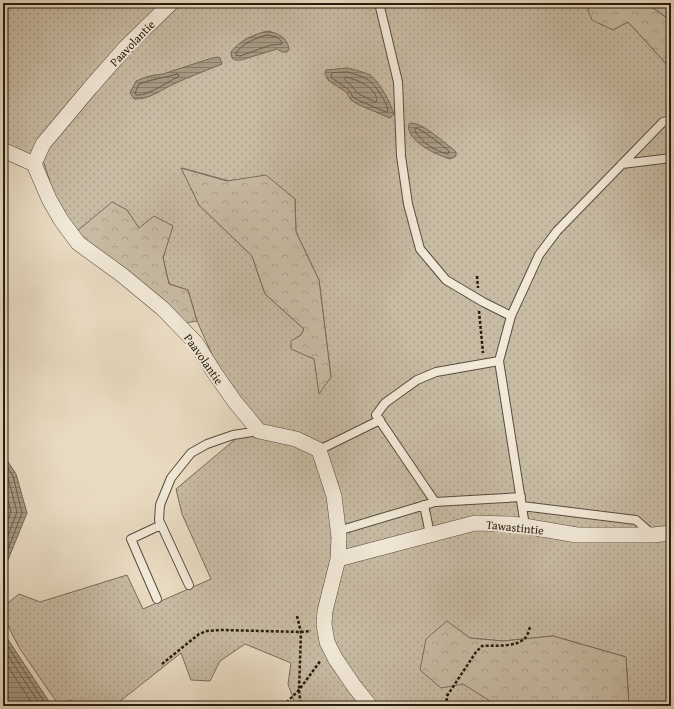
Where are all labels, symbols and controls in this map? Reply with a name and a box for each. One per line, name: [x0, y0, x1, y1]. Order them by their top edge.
street label: Paavolantie: [106, 16, 159, 70]
street label: Paavolantie: [180, 330, 228, 388]
street label: Tawastintie: [485, 516, 545, 539]

